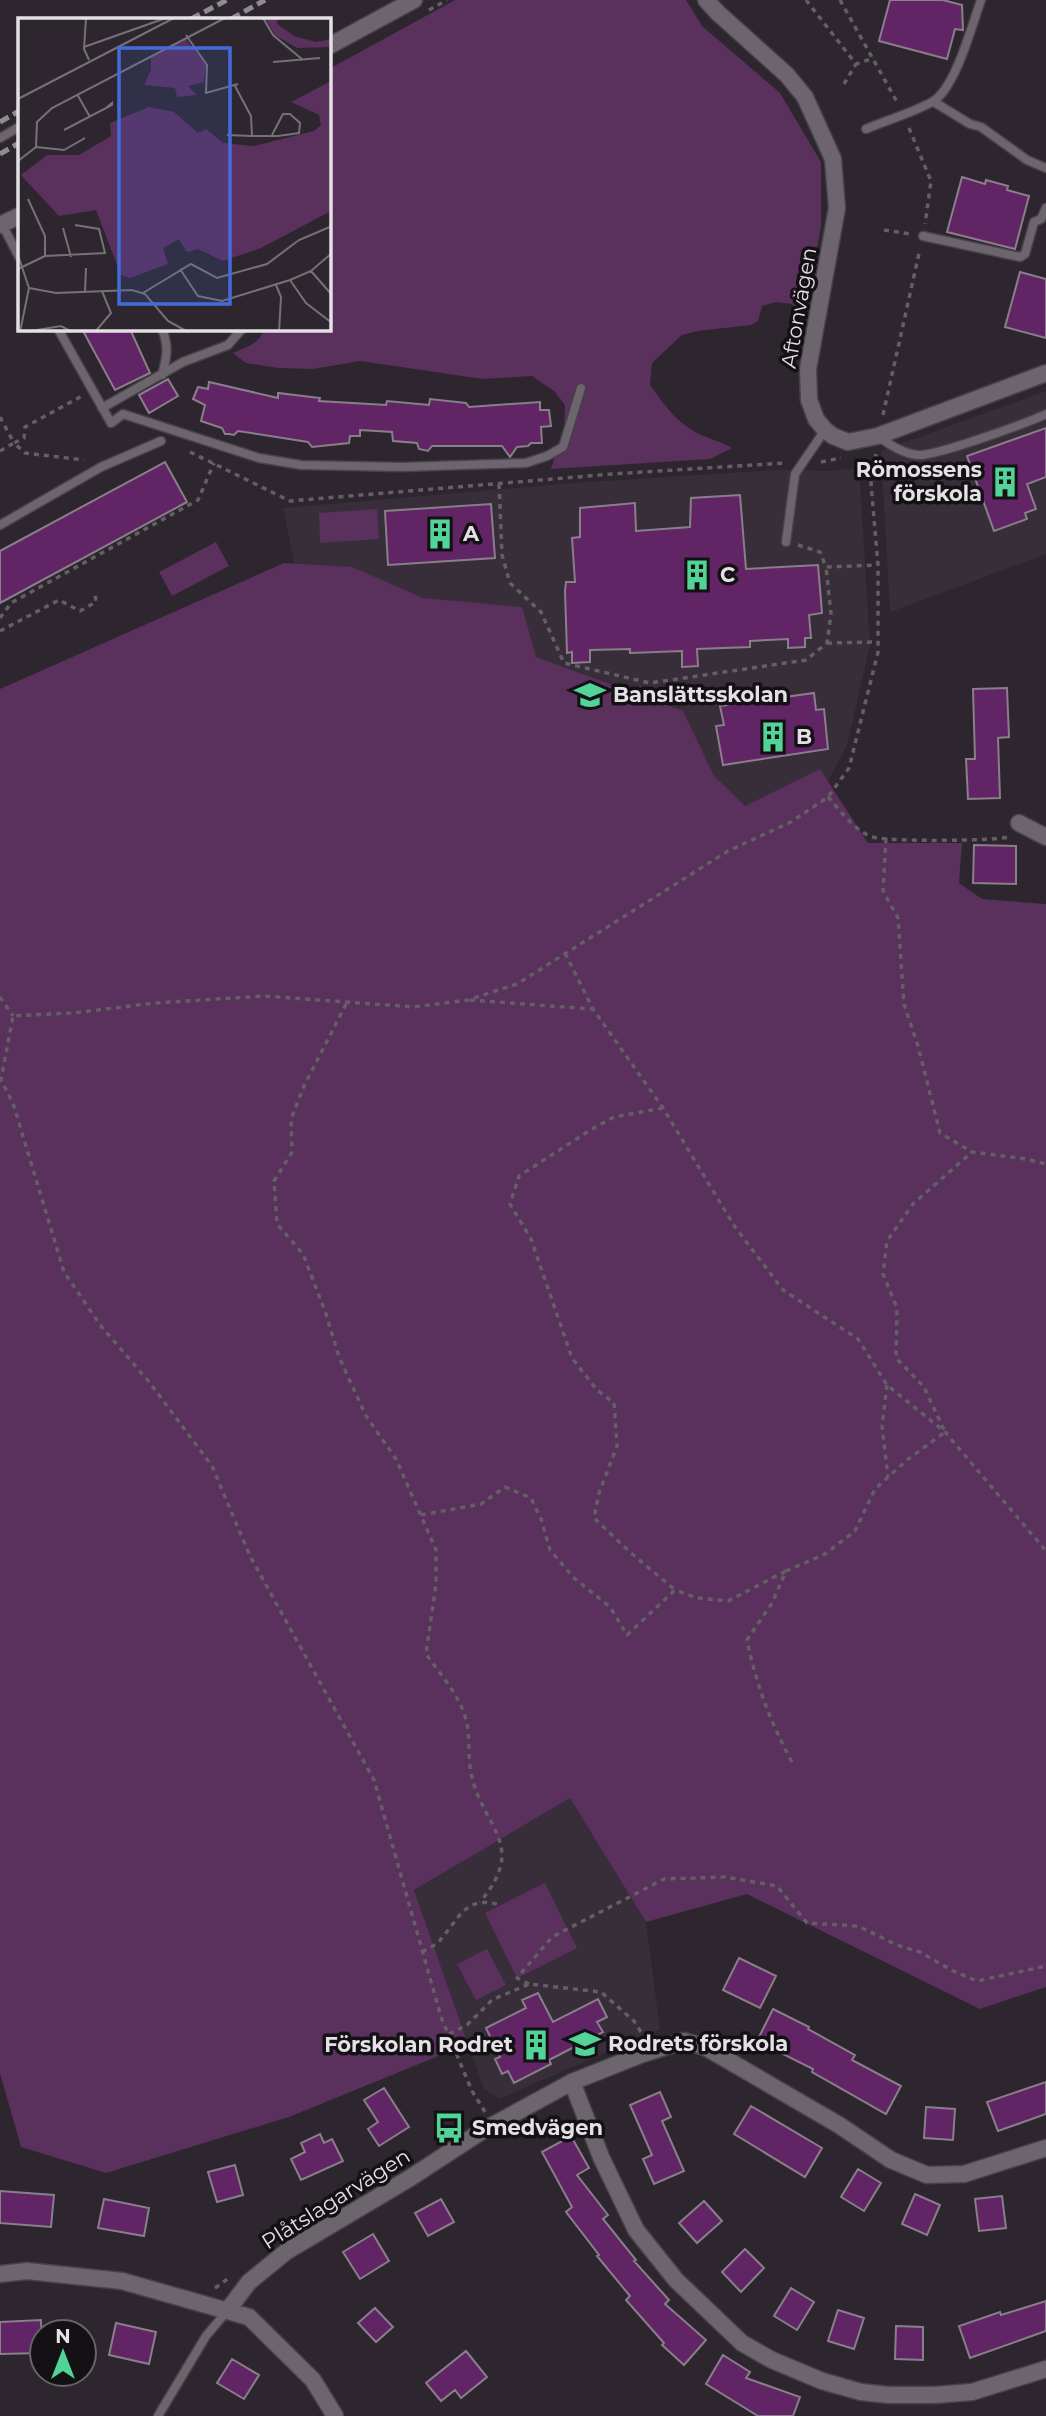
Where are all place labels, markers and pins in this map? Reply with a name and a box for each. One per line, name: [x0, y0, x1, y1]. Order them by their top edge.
place label: Römossens förskola: [856, 457, 982, 506]
building icon: Römossens förskola: [988, 465, 1022, 499]
building icon: A: [423, 517, 457, 551]
place label: A: [462, 521, 480, 546]
building icon: C: [680, 558, 714, 592]
place label: C: [720, 562, 735, 587]
school or university icon: Banslättsskolan: [573, 678, 607, 712]
place label: Banslättsskolan: [613, 682, 788, 707]
building icon: B: [756, 720, 790, 754]
place label: B: [796, 724, 812, 749]
school or university icon: Rodrets förskola: [568, 2027, 602, 2061]
building icon: Förskolan Rodret: [519, 2028, 553, 2062]
place label: Rodrets förskola: [608, 2031, 788, 2056]
place label: Förskolan Rodret: [324, 2032, 513, 2057]
bus stop icon: Smedvägen: [432, 2111, 466, 2145]
place label: Smedvägen: [472, 2115, 603, 2140]

